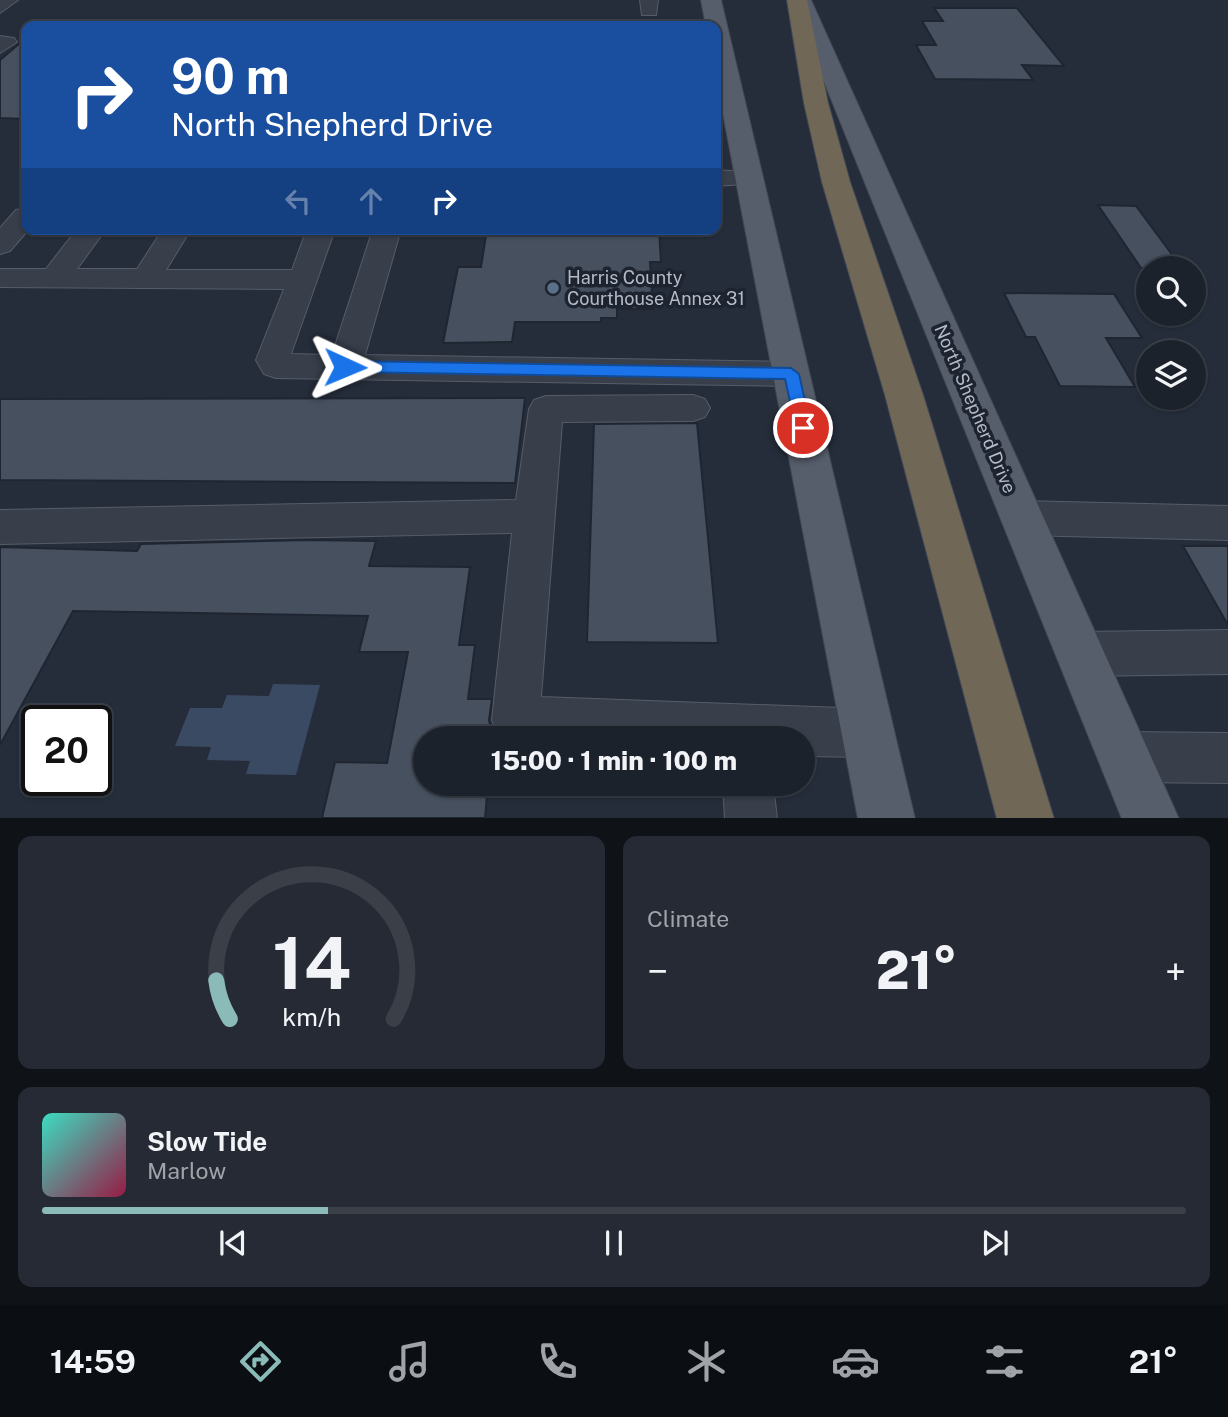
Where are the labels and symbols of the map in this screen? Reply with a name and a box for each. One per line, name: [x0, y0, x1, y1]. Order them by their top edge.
place label: Harris County Courthouse Annex 31: [567, 267, 745, 309]
marker: Harris County Courthouse Annex 31: [545, 280, 561, 296]
street label: North Shepherd Drive: [930, 321, 1021, 496]
position arrow: [308, 330, 382, 404]
pin: [773, 398, 833, 458]
speed limit sign: 20: [21, 705, 112, 796]

